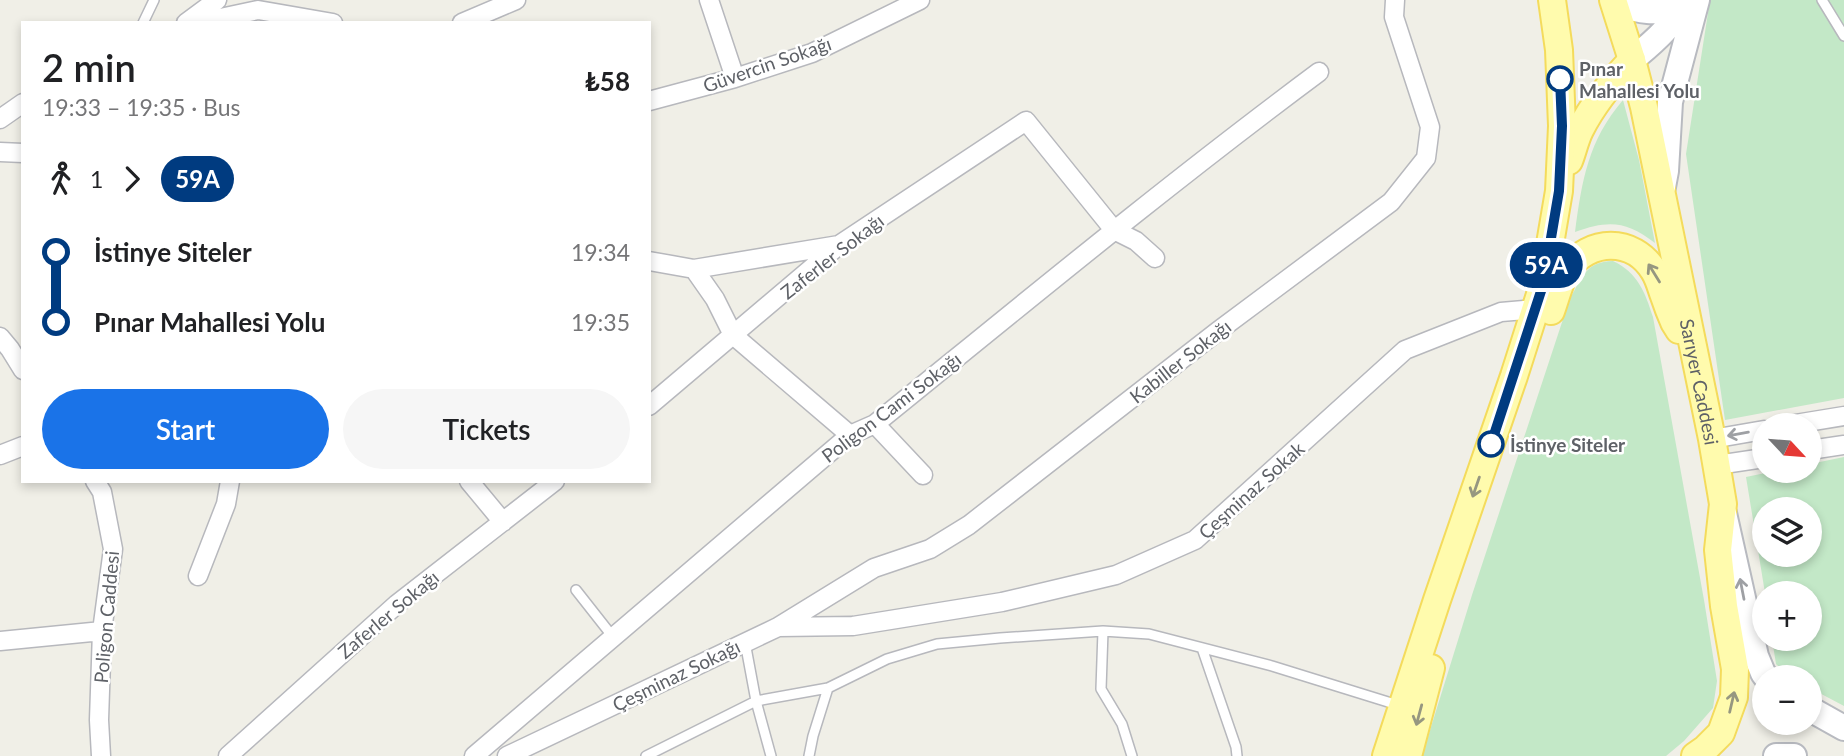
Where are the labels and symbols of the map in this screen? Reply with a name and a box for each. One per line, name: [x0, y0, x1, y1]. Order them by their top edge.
street label: Güvercin Sokağı: [700, 31, 834, 97]
place label: Pınar Mahallesi Yolu: [1579, 57, 1700, 102]
marker: Pınar Mahallesi Yolu: [1547, 66, 1573, 92]
street label: Zaferler Sokağı: [776, 209, 888, 303]
line badge: 59A: [1506, 242, 1586, 288]
one-way arrow: [1646, 264, 1661, 283]
street label: Kabiller Sokağı: [1125, 314, 1235, 408]
street label: Sarıyer Caddesi: [1676, 317, 1724, 447]
street label: Poligon Cami Sokağı: [817, 347, 965, 467]
north arrow: [1752, 413, 1822, 483]
one-way arrow: [1727, 428, 1750, 441]
marker: İstinye Siteler: [1478, 431, 1504, 457]
place label: İstinye Siteler: [1510, 433, 1626, 456]
street label: Çeşminaz Sokak: [1193, 436, 1309, 543]
one-way arrow: [1469, 476, 1481, 498]
street label: Poligon Caddesi: [89, 550, 123, 684]
street label: Zaferler Sokağı: [333, 565, 443, 663]
one-way arrow: [1734, 578, 1748, 601]
street label: Çeşminaz Sokağı: [608, 634, 744, 716]
one-way arrow: [1725, 691, 1739, 714]
one-way arrow: [1412, 704, 1425, 726]

